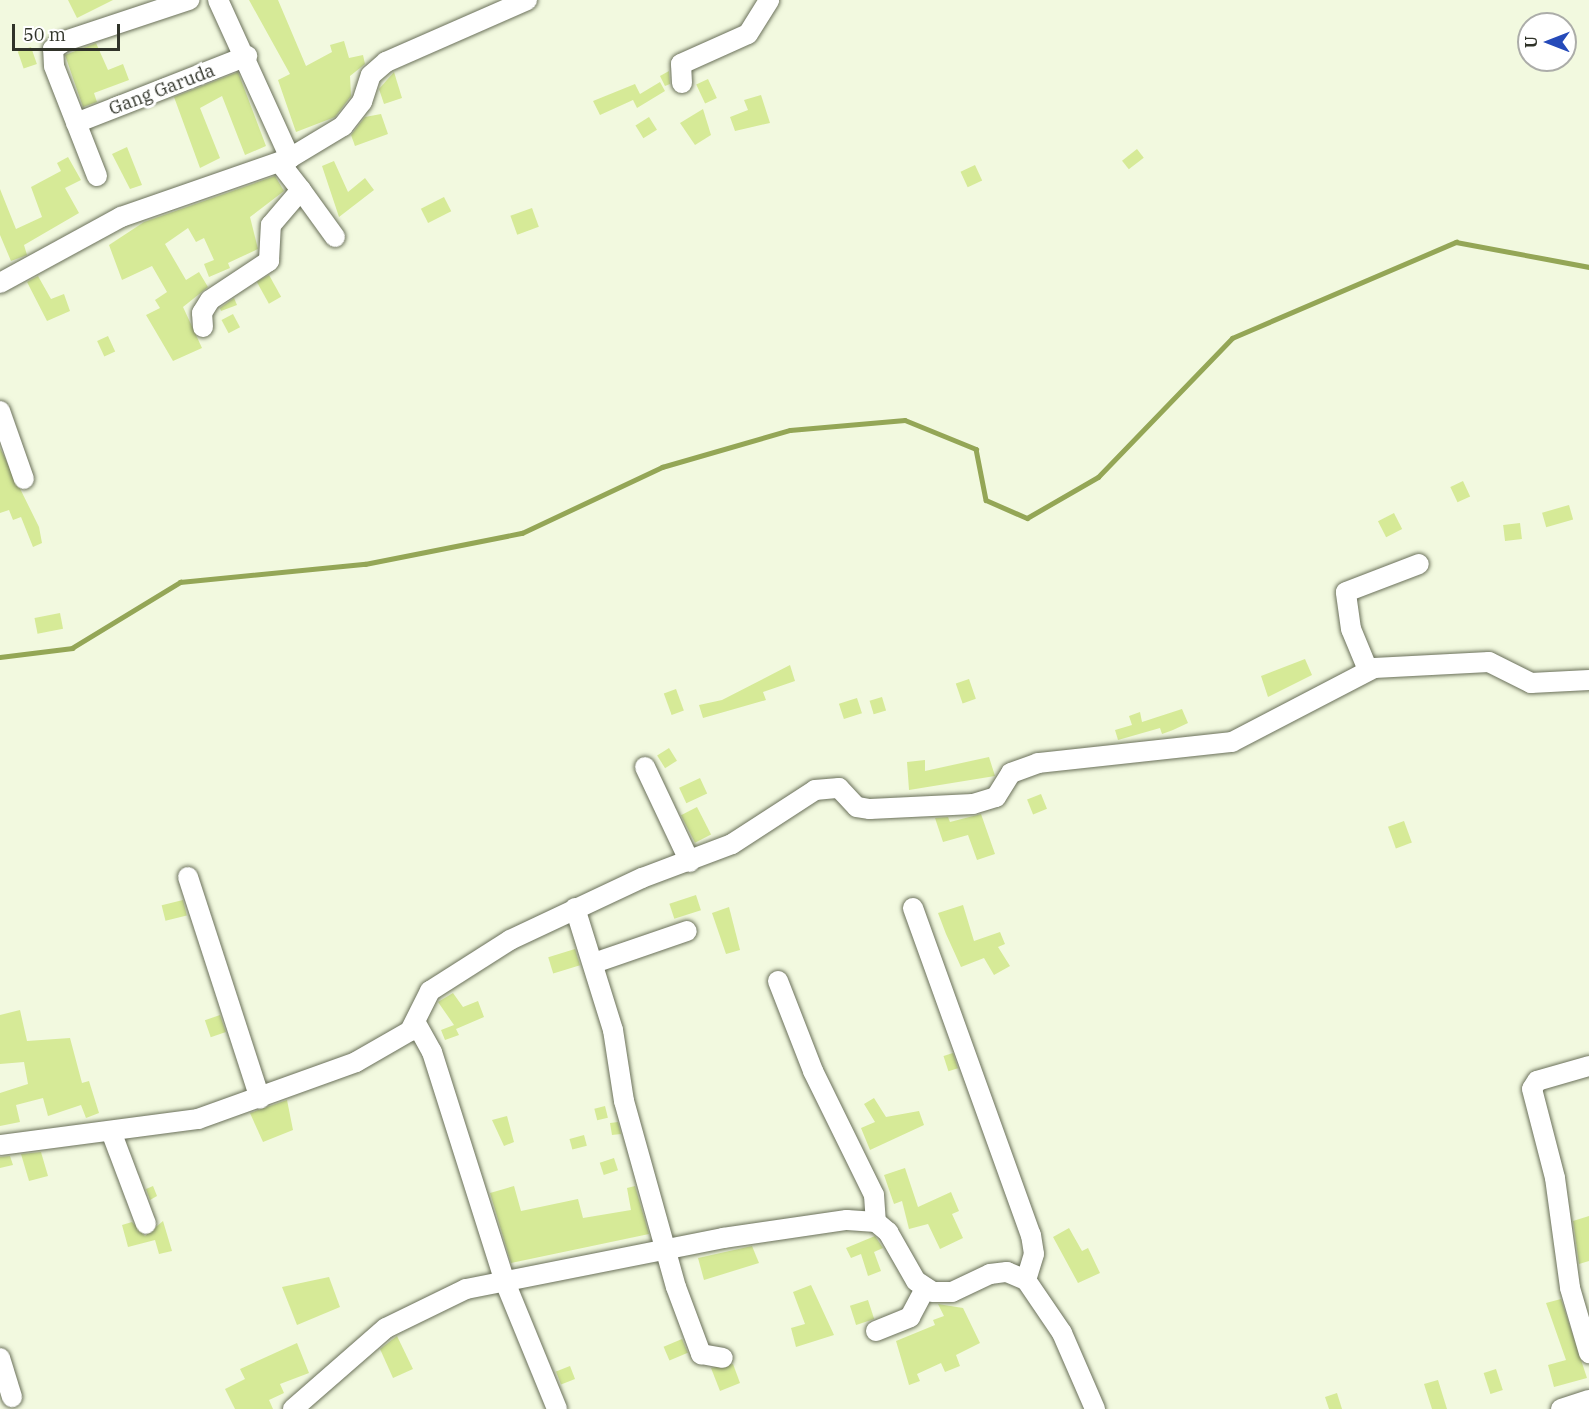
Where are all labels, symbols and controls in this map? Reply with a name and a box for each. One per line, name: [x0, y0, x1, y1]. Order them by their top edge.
scale bar: [15, 12, 123, 50]
north arrow: [1517, 12, 1577, 72]
text: 50 m: [23, 23, 66, 46]
text: U: [1521, 36, 1541, 48]
street label: Gang Garuda: [106, 60, 218, 120]

